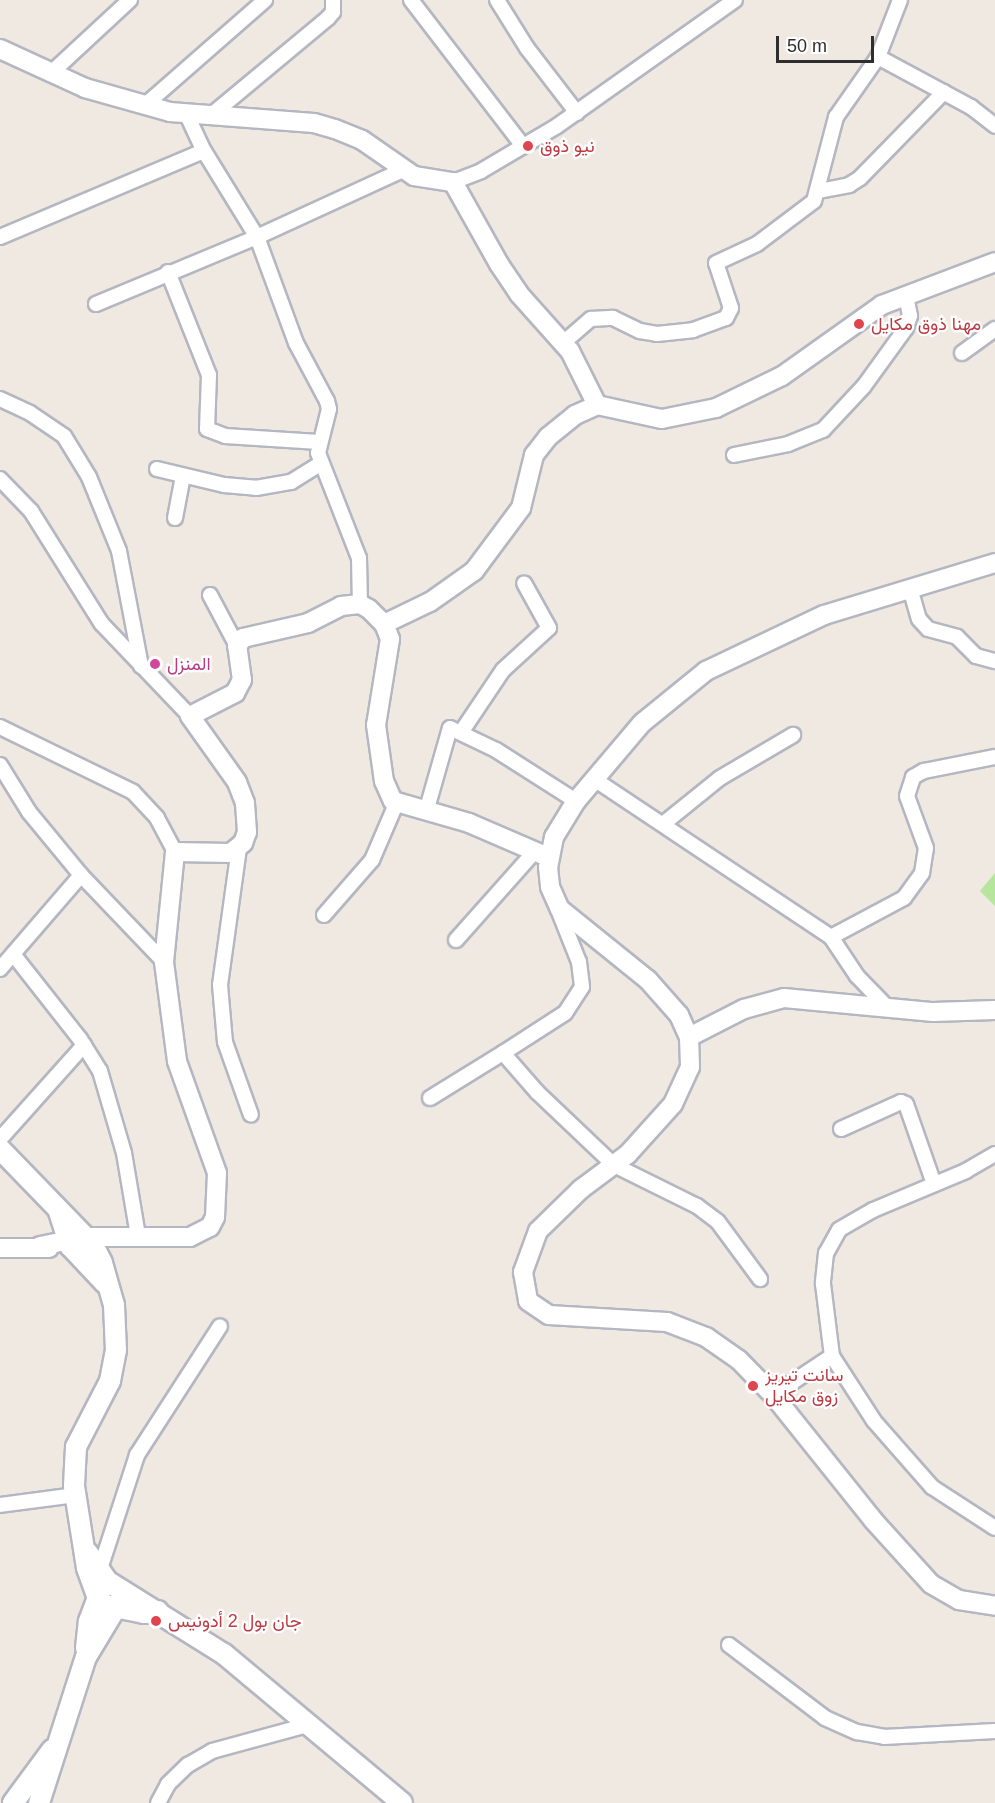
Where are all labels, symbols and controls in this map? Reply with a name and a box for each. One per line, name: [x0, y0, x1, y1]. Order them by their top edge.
scale bar: [779, 24, 876, 62]
text: 50 m: [787, 36, 827, 56]
place label: نيو ذوق: [540, 135, 595, 157]
marker: نيو ذوق: [521, 139, 535, 153]
place label: مهنا ذوق مكايل: [871, 313, 981, 335]
marker: مهنا ذوق مكايل: [852, 317, 866, 331]
place label: المنزل: [167, 653, 211, 675]
marker: المنزل: [148, 657, 162, 671]
place label: سانت تيريز زوق مكايل: [765, 1365, 844, 1408]
marker: سانت تيريز زوق مكايل: [746, 1379, 760, 1393]
place label: جان بول 2 أدونيس: [168, 1610, 302, 1632]
marker: جان بول 2 أدونيس: [149, 1614, 163, 1628]

